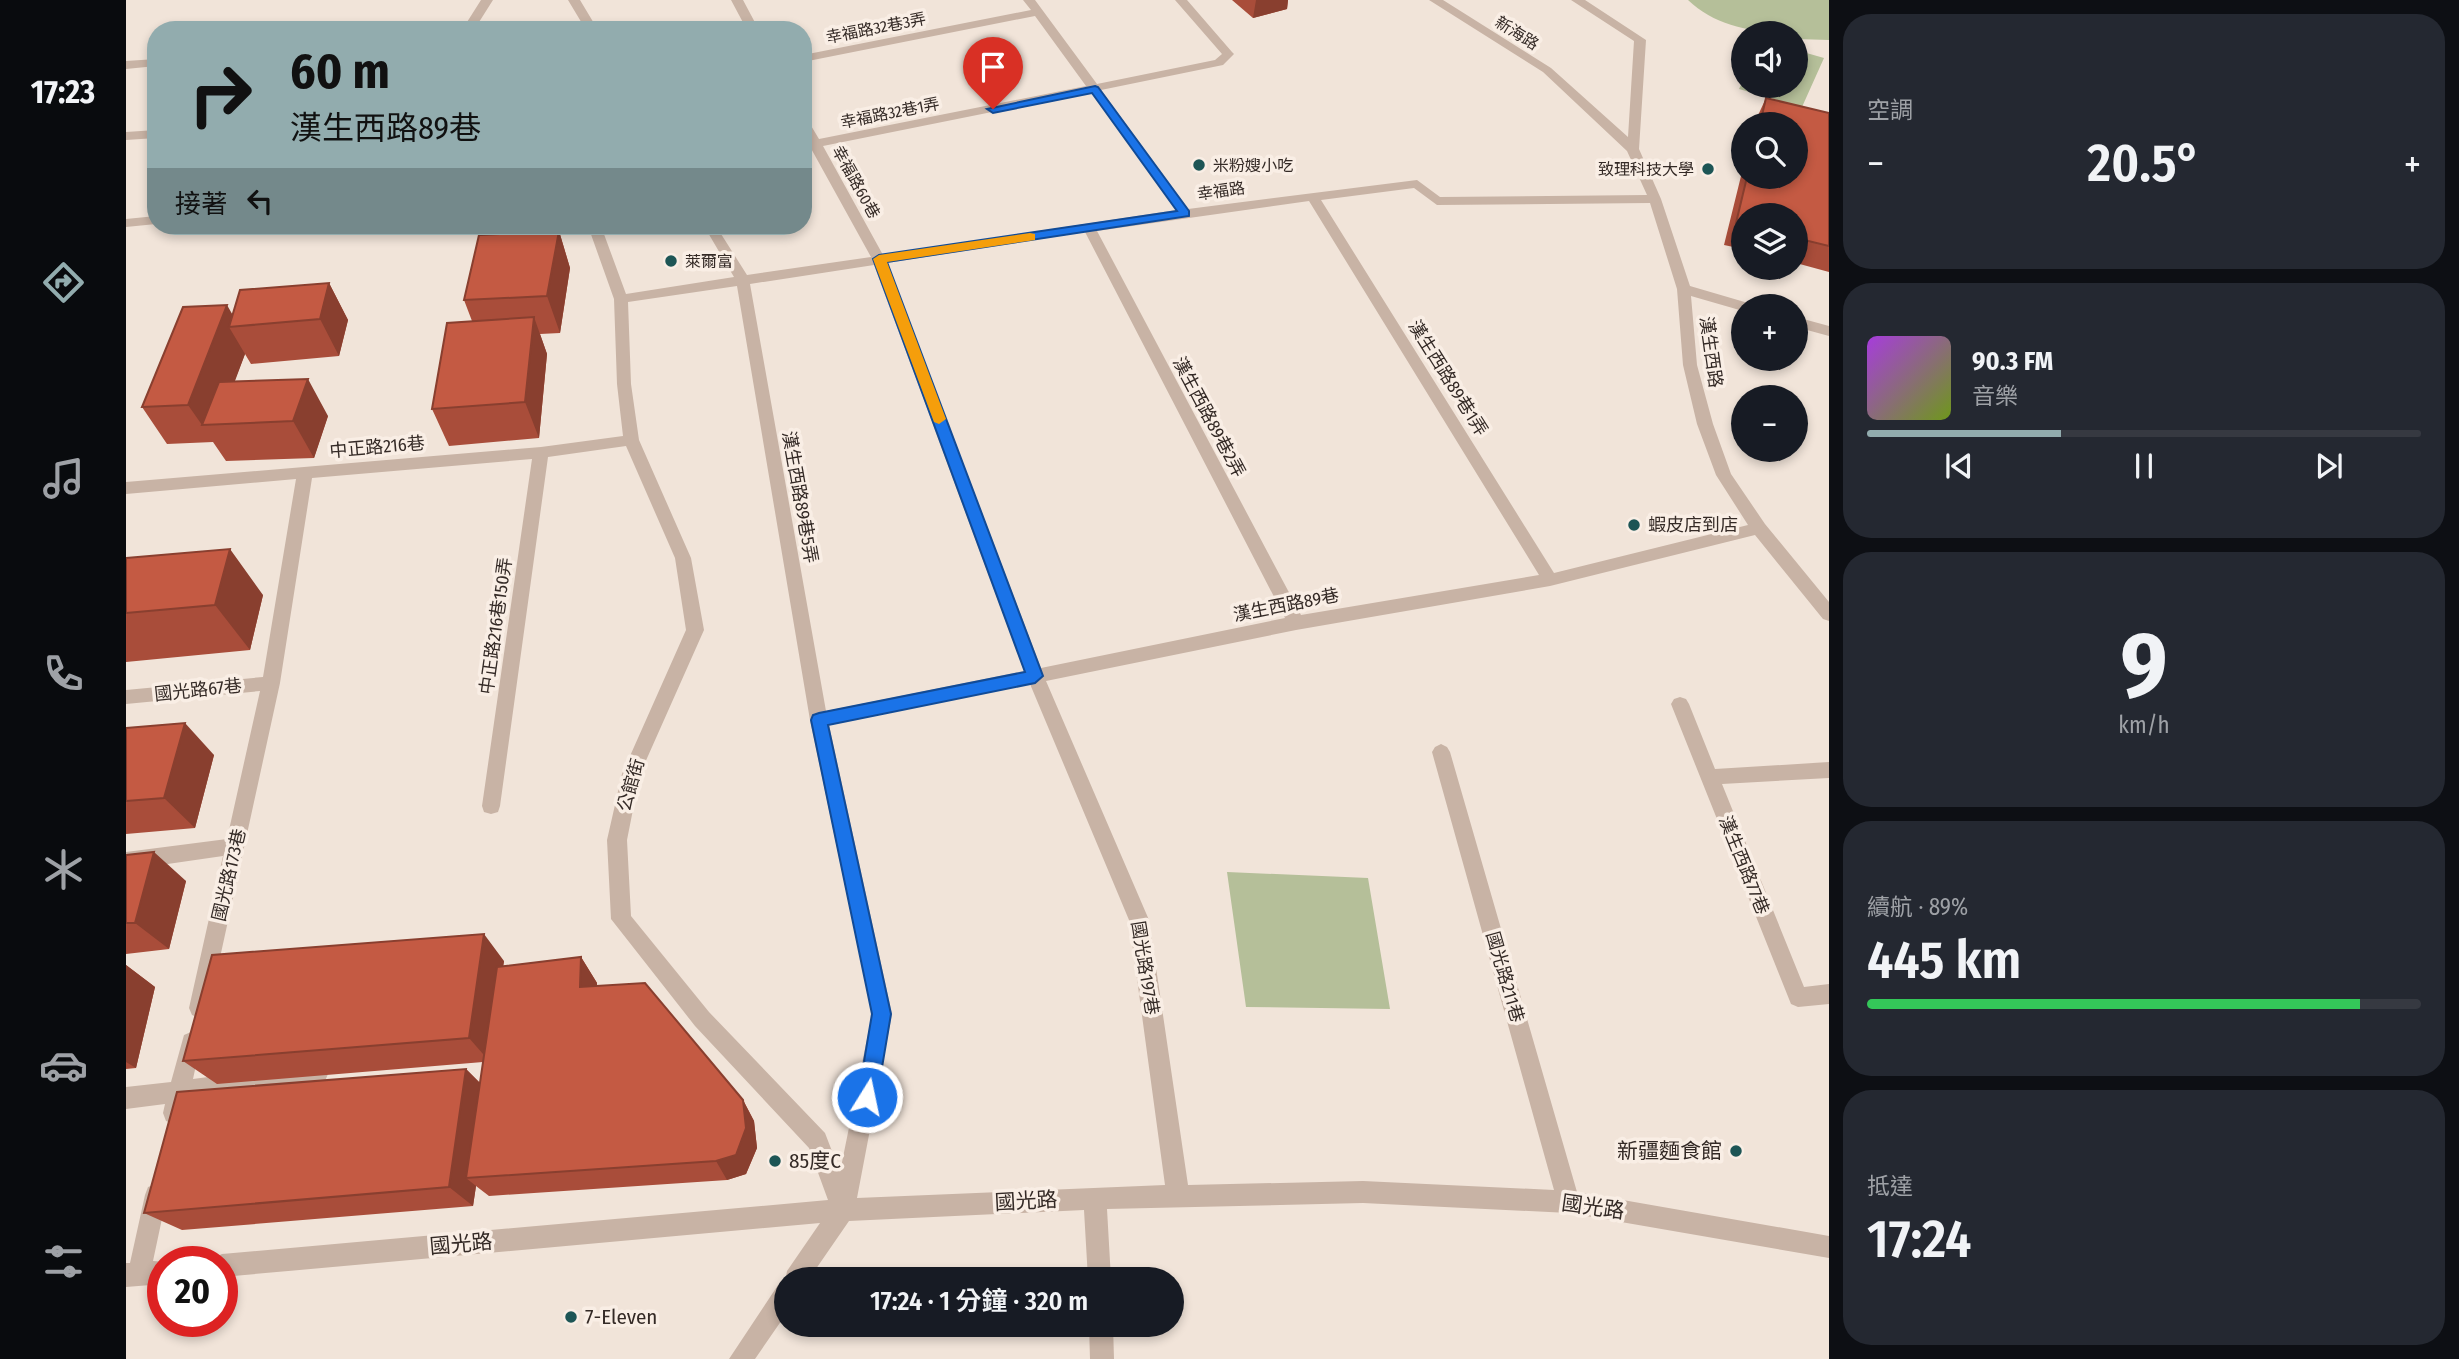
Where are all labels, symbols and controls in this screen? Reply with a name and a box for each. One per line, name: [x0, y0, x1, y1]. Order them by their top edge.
street label: 幸福路32巷3弄: [824, 9, 928, 47]
street label: 新海路: [1492, 12, 1542, 54]
map controls: [1731, 21, 1808, 462]
button: sound: [1731, 21, 1808, 98]
pin: [963, 37, 1023, 109]
text: 60 m: [290, 42, 390, 101]
icon: arrive: [974, 48, 1012, 86]
icon: right: [175, 49, 266, 140]
text: 17:23: [31, 73, 95, 111]
street label: 幸福路32巷1弄: [839, 94, 941, 132]
text: 空調: [1867, 96, 1913, 124]
text: 漢生西路89巷: [290, 109, 481, 147]
button: search: [1731, 112, 1808, 189]
text: 20.5°: [2087, 132, 2201, 195]
text: −: [1867, 141, 1884, 187]
text: +: [2404, 141, 2421, 187]
street label: 幸福路60巷: [828, 142, 884, 222]
place label: 米粉嫂小吃: [1213, 156, 1293, 175]
marker: 米粉嫂小吃: [1191, 157, 1207, 173]
place label: 致理科技大學: [1598, 160, 1694, 179]
marker: 致理科技大學: [1700, 161, 1716, 177]
street label: 幸福路: [1196, 178, 1246, 204]
icon: left: [241, 182, 279, 220]
text: 接著: [175, 189, 227, 220]
button: layers: [1731, 203, 1808, 280]
place label: 萊爾富: [685, 252, 733, 271]
marker: 萊爾富: [663, 253, 679, 269]
icon: directions: [39, 258, 88, 307]
button: +: [1731, 294, 1808, 371]
street label: 漢生西路: [1695, 315, 1727, 389]
street label: 漢生西路89巷1弄: [1404, 316, 1492, 440]
text: 90.3 FM: [1972, 346, 2053, 377]
street label: 漢生西路89巷2弄: [1168, 353, 1250, 481]
text: 音樂: [1972, 382, 2018, 410]
button: −: [1731, 385, 1808, 462]
street label: 漢生西路89巷5弄: [778, 429, 822, 565]
street label: 中正路216巷: [328, 432, 426, 462]
icon: previous: [1940, 447, 1978, 485]
icon: pause: [2125, 447, 2163, 485]
icon: next: [2310, 447, 2348, 485]
icon: music: [39, 454, 88, 503]
place label: 蝦皮店到店: [1648, 514, 1738, 536]
marker: 蝦皮店到店: [1626, 517, 1642, 533]
street label: 中正路216巷150弄: [475, 556, 517, 696]
street label: 漢生西路89巷: [1231, 584, 1341, 626]
text: 9: [2120, 611, 2168, 720]
icon: phone: [39, 649, 88, 698]
street label: 國光路67巷: [153, 674, 243, 706]
text: km/h: [2118, 711, 2170, 739]
street label: 公館街: [613, 756, 649, 814]
street label: 漢生西路77巷: [1714, 812, 1774, 918]
street label: 國光路173巷: [208, 827, 250, 923]
icon: climate: [39, 845, 88, 894]
text: 續航 · 89%: [1867, 893, 1968, 921]
street label: 國光路197巷: [1127, 919, 1163, 1017]
street label: 國光路211巷: [1482, 929, 1528, 1025]
text: 445 km: [1867, 929, 2021, 992]
icon: car: [39, 1041, 88, 1090]
position arrow: [830, 1060, 904, 1134]
place label: 新疆麵食館: [1617, 1138, 1722, 1164]
marker: 新疆麵食館: [1728, 1143, 1744, 1159]
place label: 85度C: [789, 1148, 841, 1174]
marker: 85度C: [767, 1153, 783, 1169]
text: 抵達: [1867, 1172, 1913, 1200]
street label: 國光路: [994, 1186, 1058, 1216]
street label: 國光路: [1560, 1190, 1626, 1224]
text: 17:24: [1867, 1208, 1971, 1271]
street label: 國光路: [428, 1228, 494, 1260]
icon: filters: [39, 1237, 88, 1286]
speed limit sign: 20: [147, 1246, 238, 1337]
text: 17:24 · 1 分鐘 · 320 m: [870, 1286, 1088, 1317]
place label: 7-Eleven: [585, 1304, 657, 1330]
marker: 7-Eleven: [563, 1309, 579, 1325]

